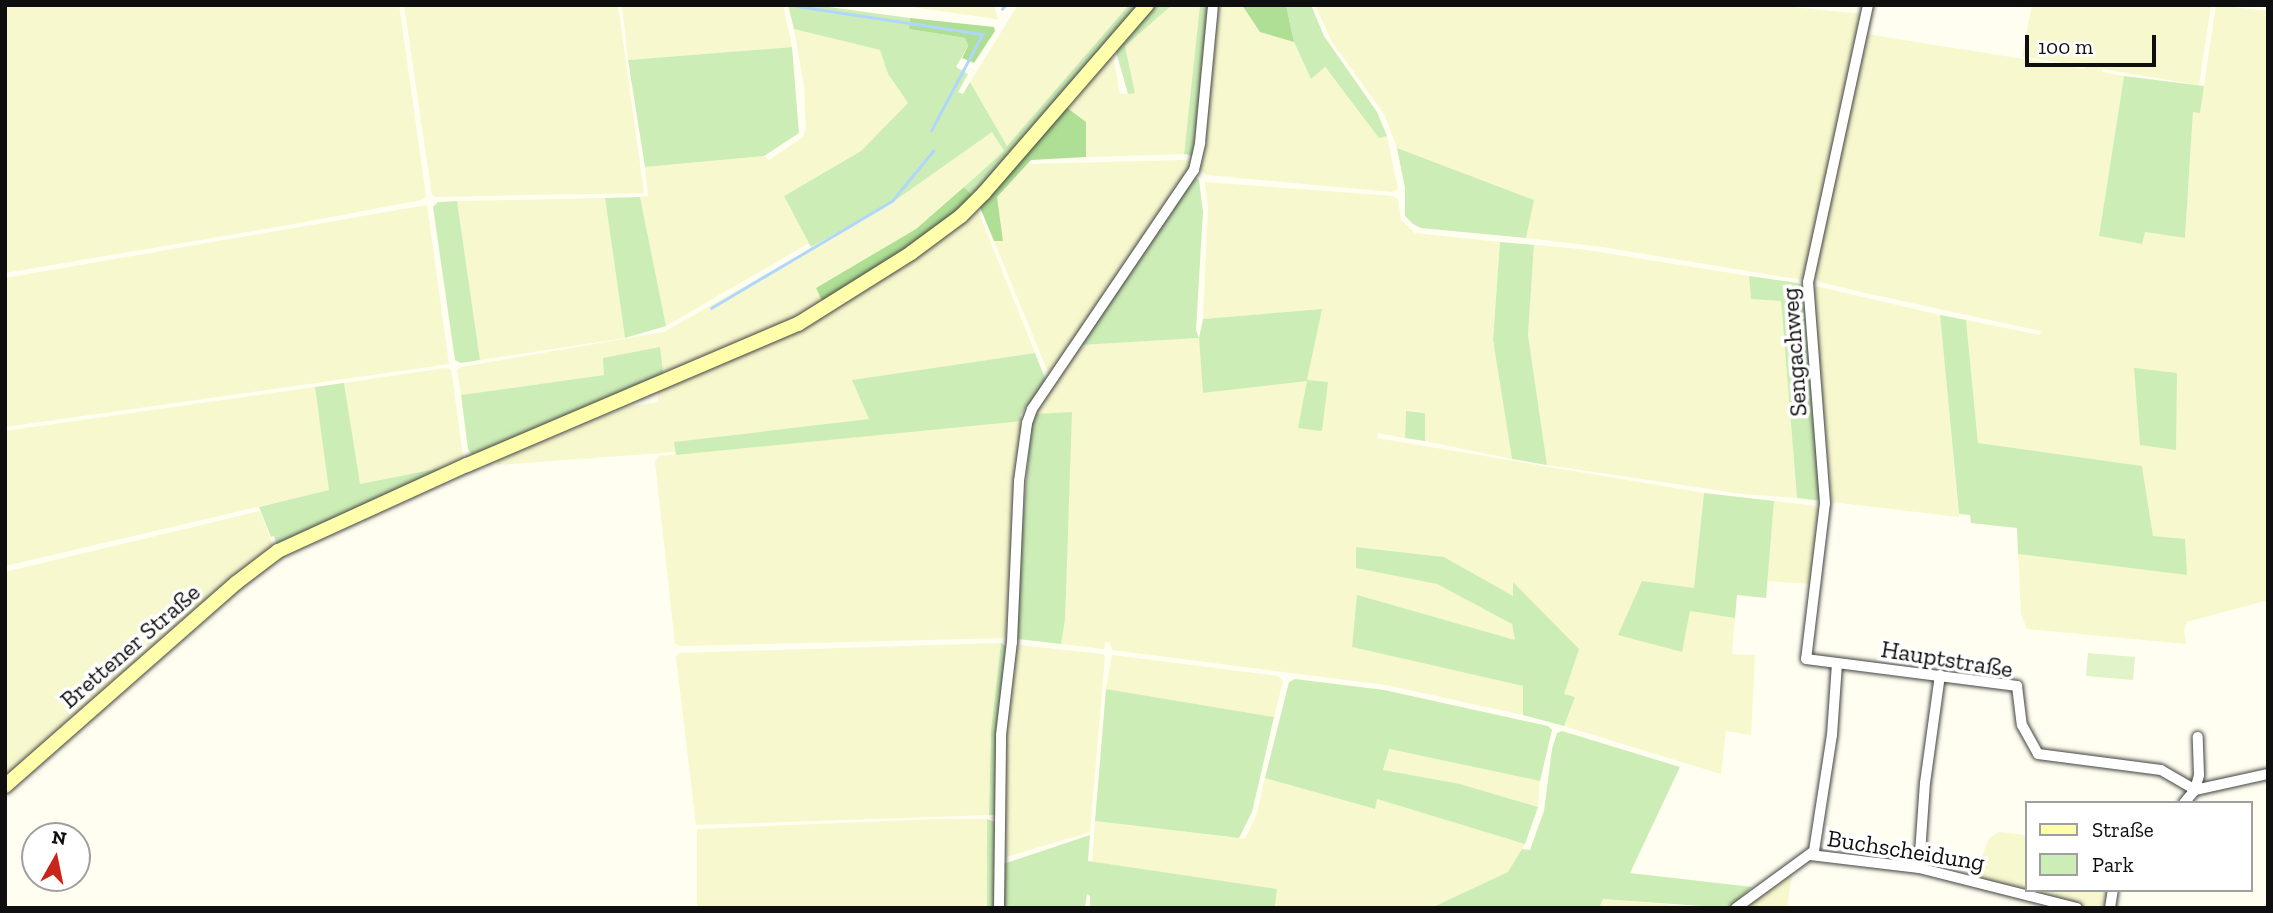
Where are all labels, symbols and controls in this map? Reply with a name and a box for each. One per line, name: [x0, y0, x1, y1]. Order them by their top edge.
scale bar: [2028, 21, 2159, 65]
text: 100 m: [2038, 34, 2093, 59]
street label: Sengachweg: [1775, 287, 1813, 417]
street label: Brettener Straße: [54, 577, 206, 715]
street label: Hauptstraße: [1879, 634, 2015, 684]
legend: [2024, 801, 2252, 892]
text: Straße: [2092, 817, 2154, 842]
north arrow: [21, 822, 91, 892]
street label: Buchscheidung: [1825, 823, 1987, 877]
text: N: [50, 825, 68, 850]
text: Park: [2092, 852, 2134, 877]

